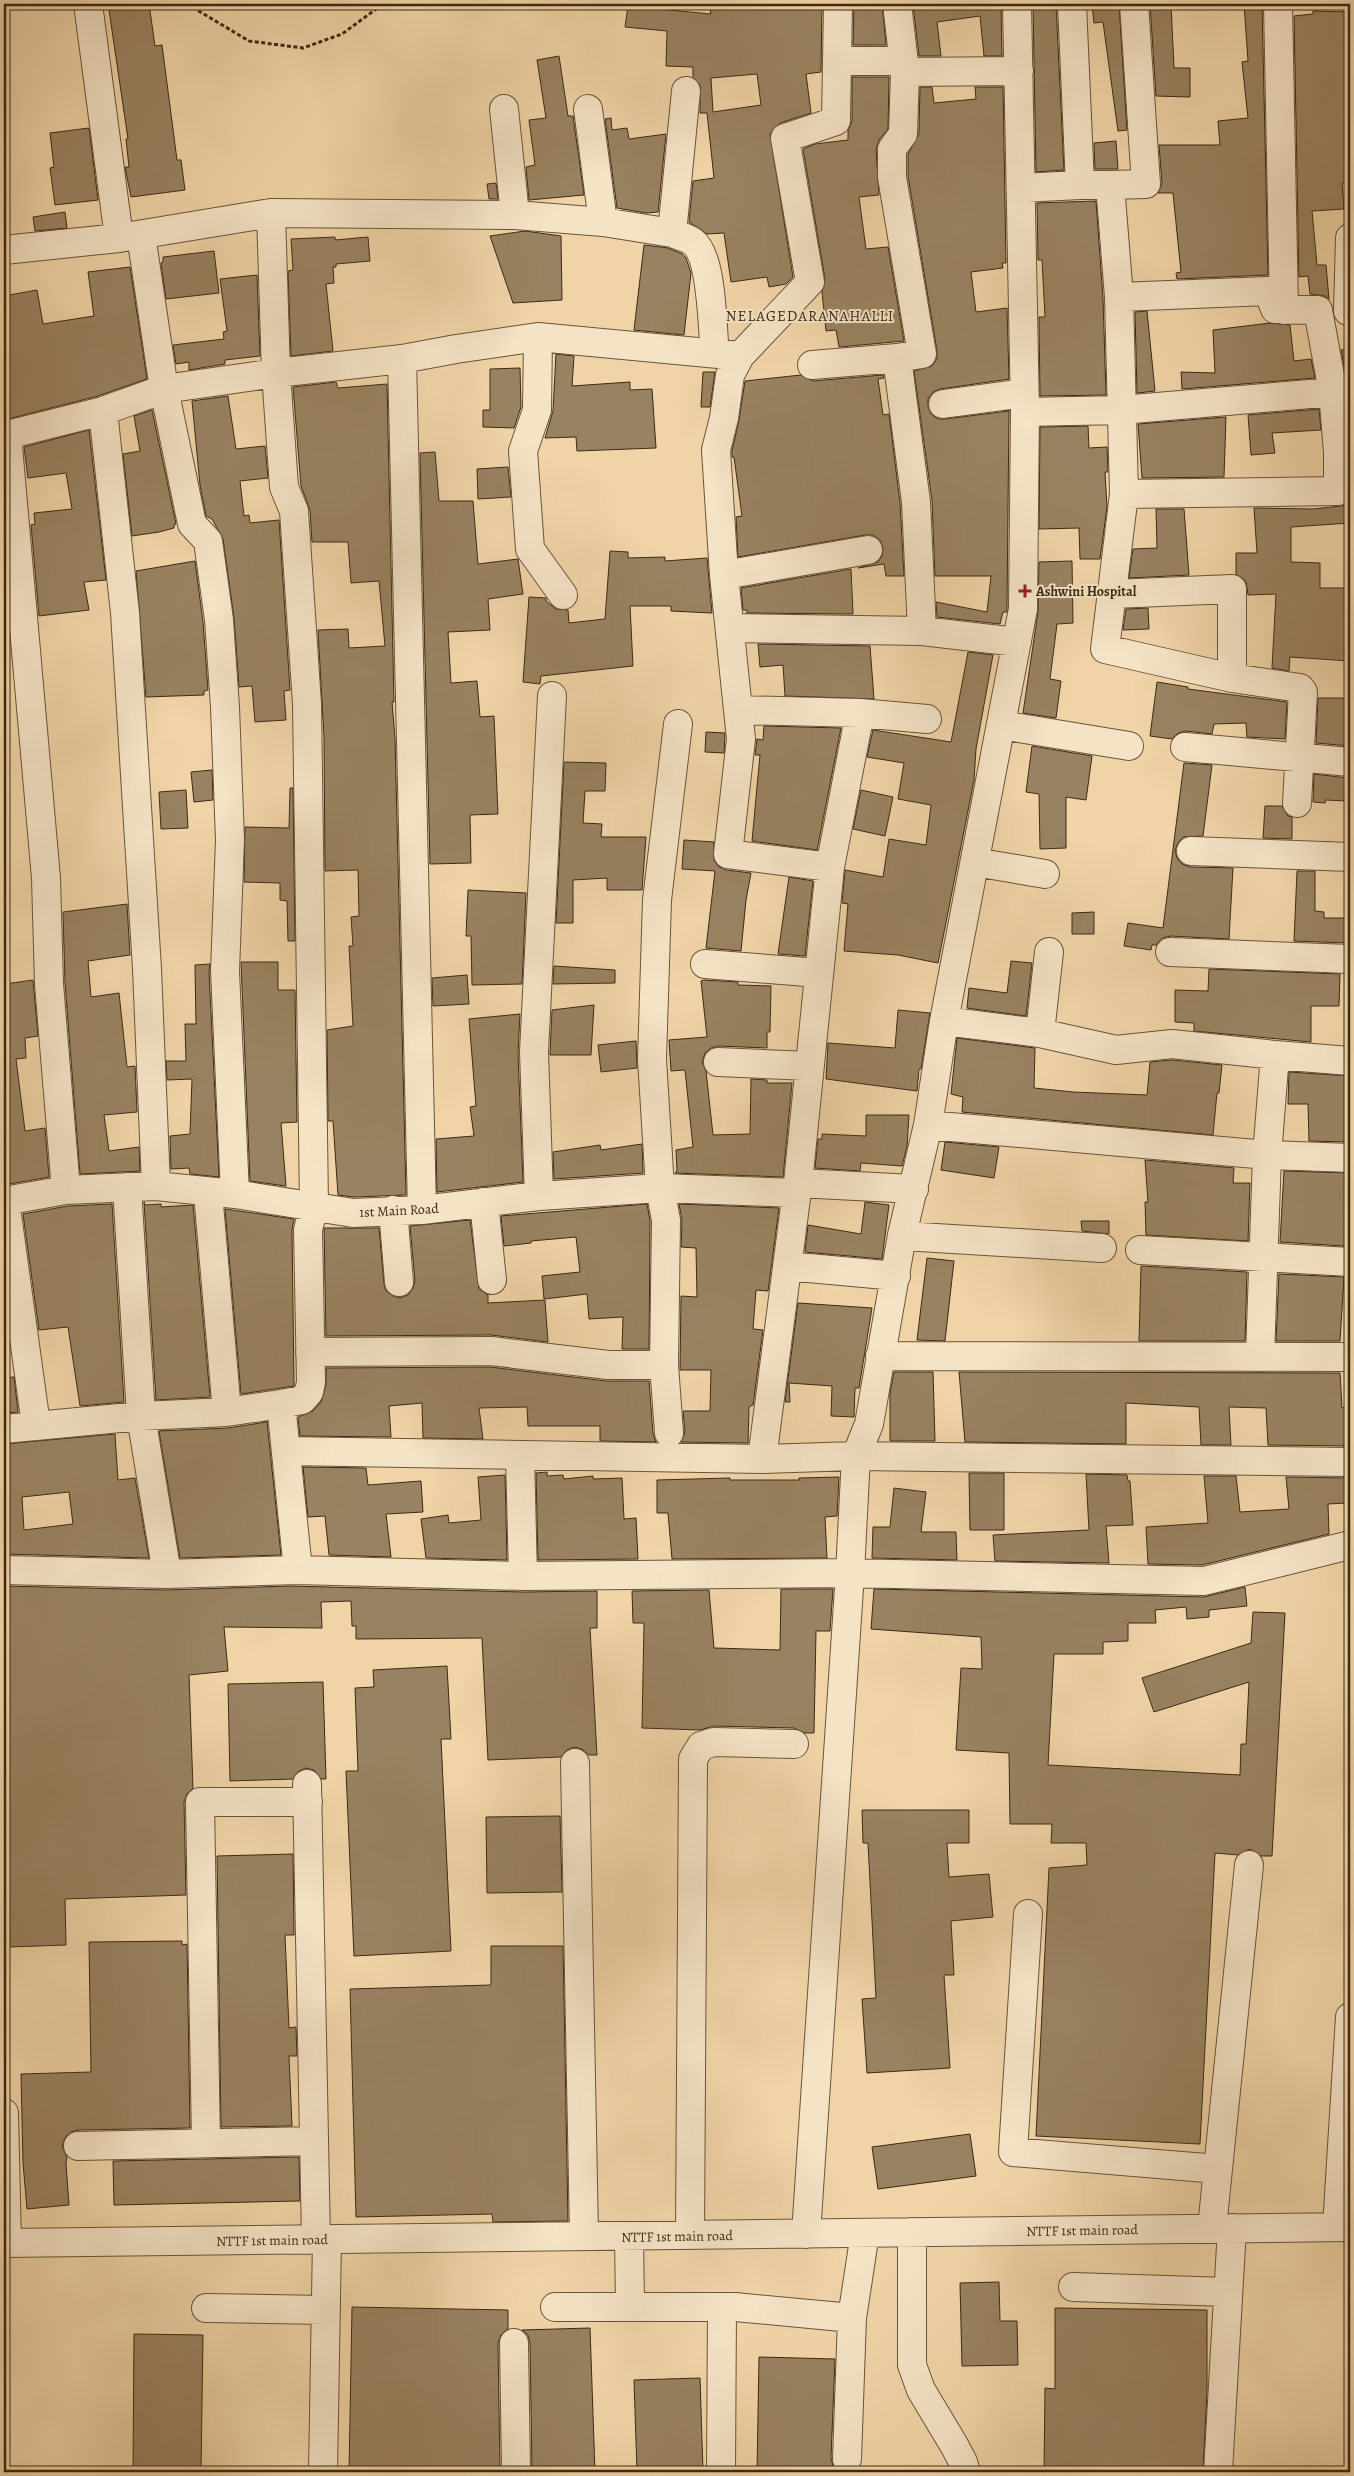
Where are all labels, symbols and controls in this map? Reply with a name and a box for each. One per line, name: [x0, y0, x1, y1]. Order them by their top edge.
district label: NELAGEDARANAHALLI: [726, 306, 894, 326]
place label: Ashwini Hospital: [1035, 582, 1137, 601]
marker: Ashwini Hospital: [1018, 584, 1032, 598]
street label: 1st Main Road: [359, 1199, 440, 1222]
street label: NTTF 1st main road: [1026, 2220, 1139, 2241]
street label: NTTF 1st main road: [621, 2226, 734, 2247]
street label: NTTF 1st main road: [216, 2230, 329, 2251]

